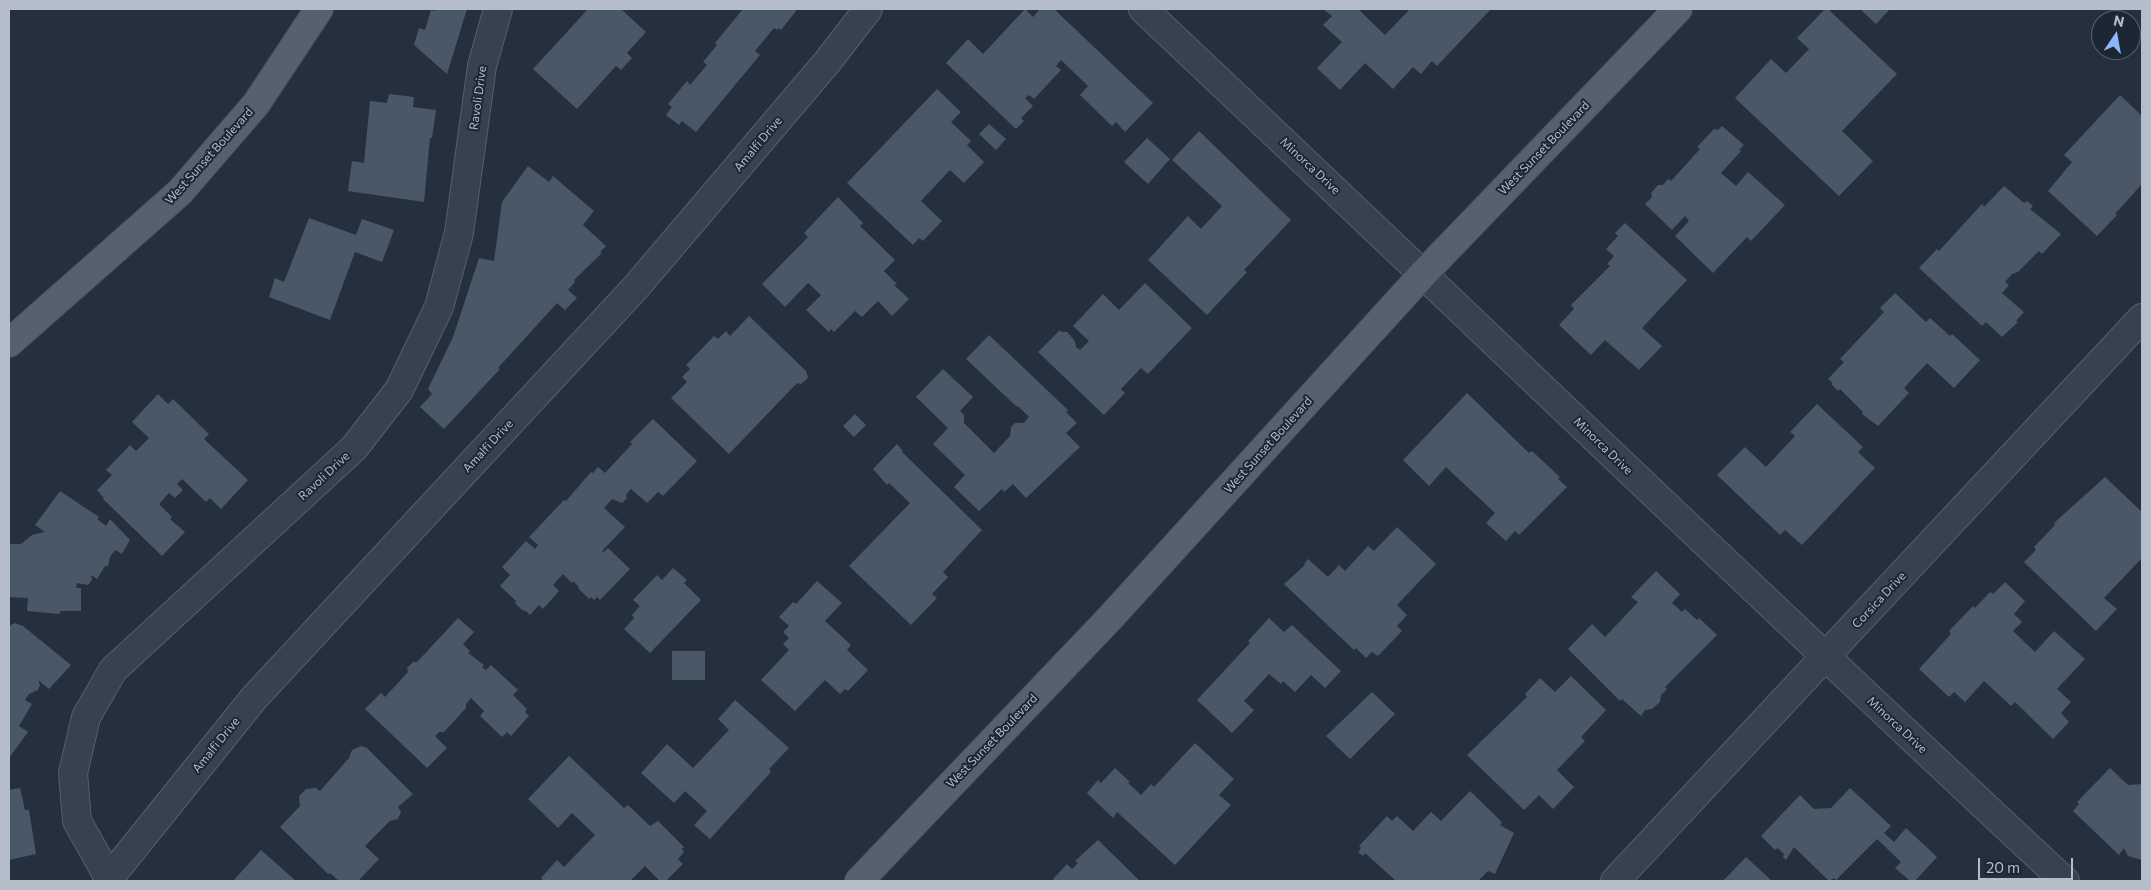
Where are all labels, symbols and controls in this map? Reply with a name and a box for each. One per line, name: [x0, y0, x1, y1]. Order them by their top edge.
north arrow: [2091, 10, 2141, 60]
text: N: [2112, 11, 2126, 30]
street label: Ravoli Drive: [466, 65, 490, 131]
street label: West Sunset Boulevard: [1496, 98, 1592, 198]
street label: West Sunset Boulevard: [162, 105, 256, 207]
street label: Amalfi Drive: [731, 114, 785, 174]
street label: Minorca Drive: [1277, 135, 1343, 197]
street label: West Sunset Boulevard: [1221, 394, 1315, 496]
street label: Minorca Drive: [1570, 414, 1636, 478]
street label: Amalfi Drive: [460, 417, 516, 475]
street label: Ravoli Drive: [295, 449, 353, 503]
street label: Corsica Drive: [1849, 569, 1909, 631]
street label: West Sunset Boulevard: [944, 691, 1040, 791]
street label: Minorca Drive: [1864, 694, 1930, 756]
street label: Amalfi Drive: [189, 714, 243, 776]
scale bar: [1981, 848, 2076, 880]
text: 20 m: [1986, 858, 2020, 876]

